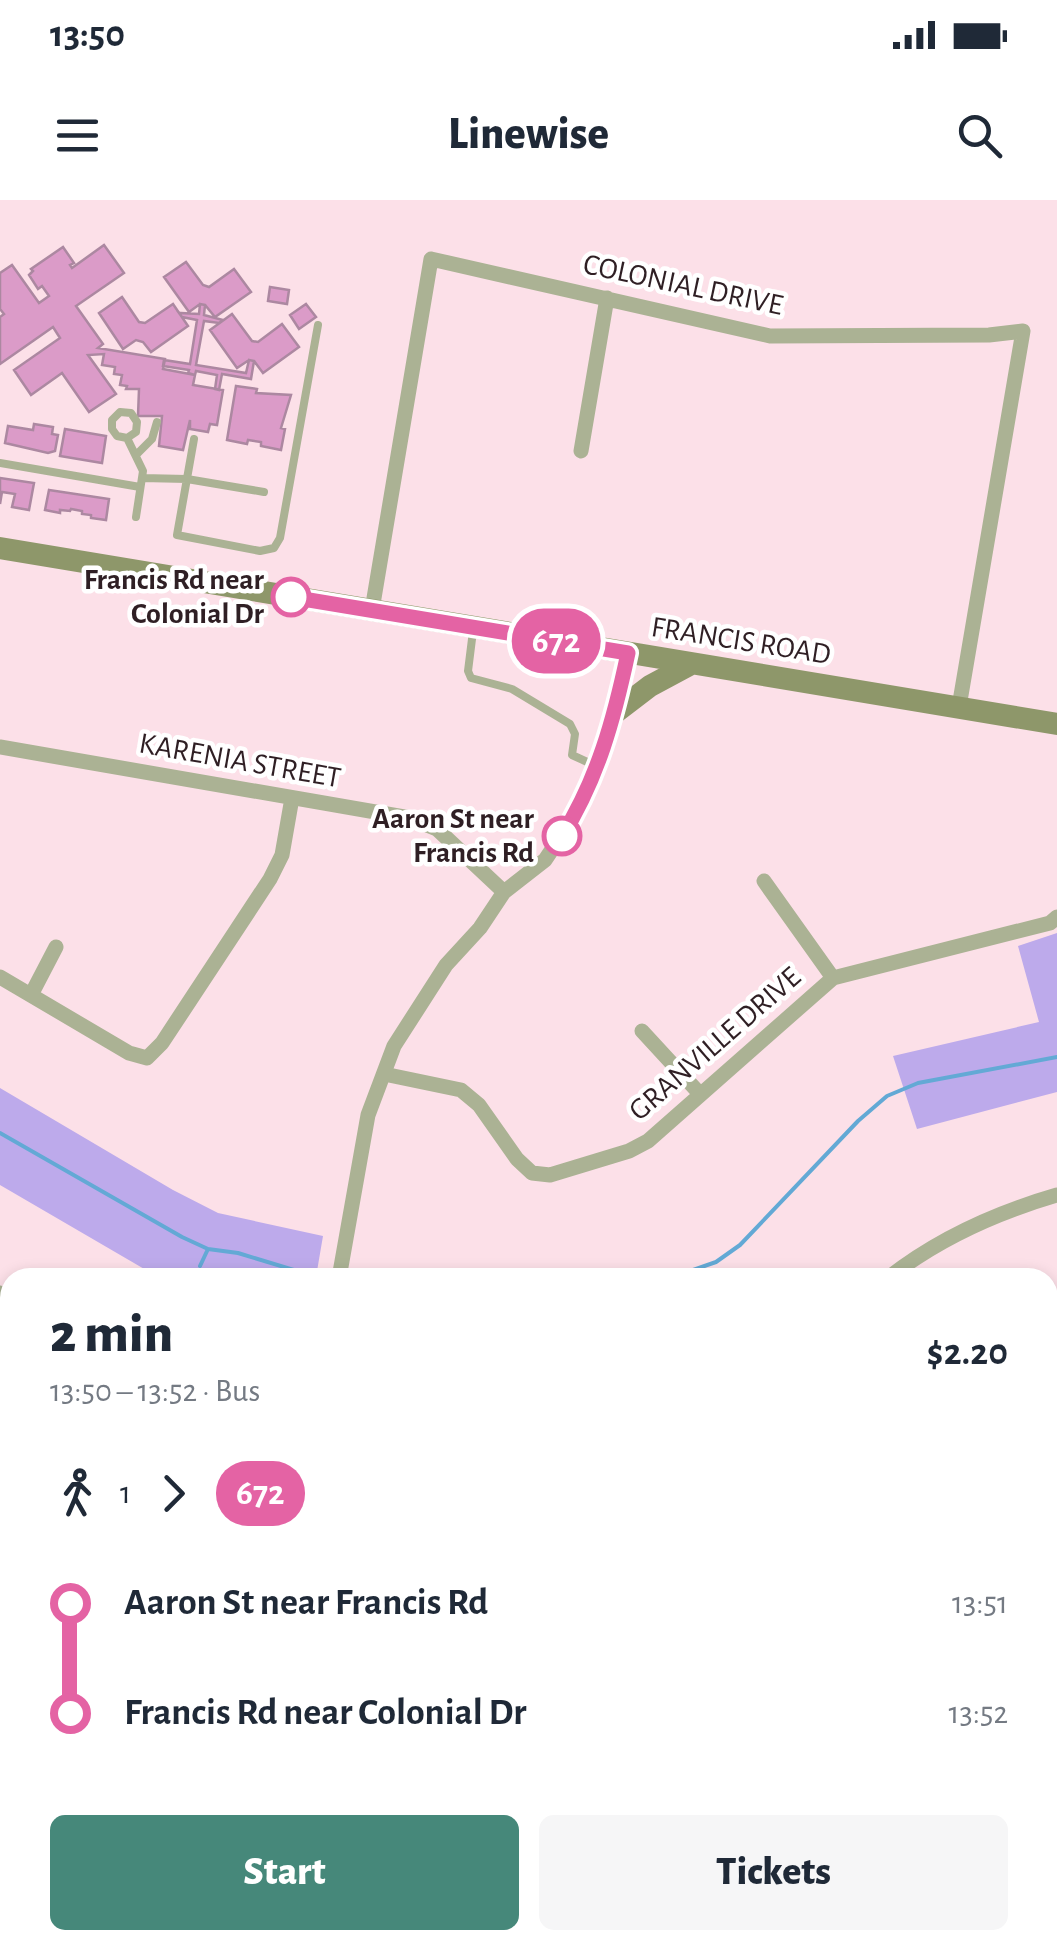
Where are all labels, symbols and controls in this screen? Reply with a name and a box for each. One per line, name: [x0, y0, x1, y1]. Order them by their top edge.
text: 13:50: [50, 16, 125, 54]
icon: menu: [50, 108, 105, 163]
icon: search: [952, 108, 1007, 163]
text: Linewise: [448, 112, 609, 157]
street label: COLONIAL DRIVE: [580, 249, 786, 321]
place label: Francis Rd near Colonial Dr: [84, 565, 265, 629]
marker: Francis Rd near Colonial Dr: [272, 578, 310, 616]
line badge: 672: [498, 608, 614, 674]
street label: FRANCIS ROAD: [649, 612, 833, 670]
text: 672: [532, 624, 580, 659]
street label: KARENIA STREET: [137, 728, 343, 794]
place label: Aaron St near Francis Rd: [372, 804, 535, 868]
marker: Aaron St near Francis Rd: [543, 817, 581, 855]
street label: GRANVILLE DRIVE: [624, 962, 806, 1126]
text: 2 min: [50, 1307, 173, 1362]
text: $2.20: [927, 1334, 1008, 1372]
text: 13:50 – 13:52 · Bus: [50, 1375, 260, 1407]
icon: walk: [50, 1466, 105, 1521]
icon: forward: [146, 1466, 201, 1521]
text: 672: [236, 1476, 285, 1511]
text: 1: [120, 1477, 131, 1509]
text: Aaron St near Francis Rd: [124, 1584, 488, 1622]
text: 13:51: [952, 1587, 1008, 1619]
text: Francis Rd near Colonial Dr: [124, 1694, 527, 1732]
text: 13:52: [949, 1697, 1008, 1729]
button: Start: [50, 1815, 519, 1930]
button: Tickets: [539, 1815, 1008, 1930]

